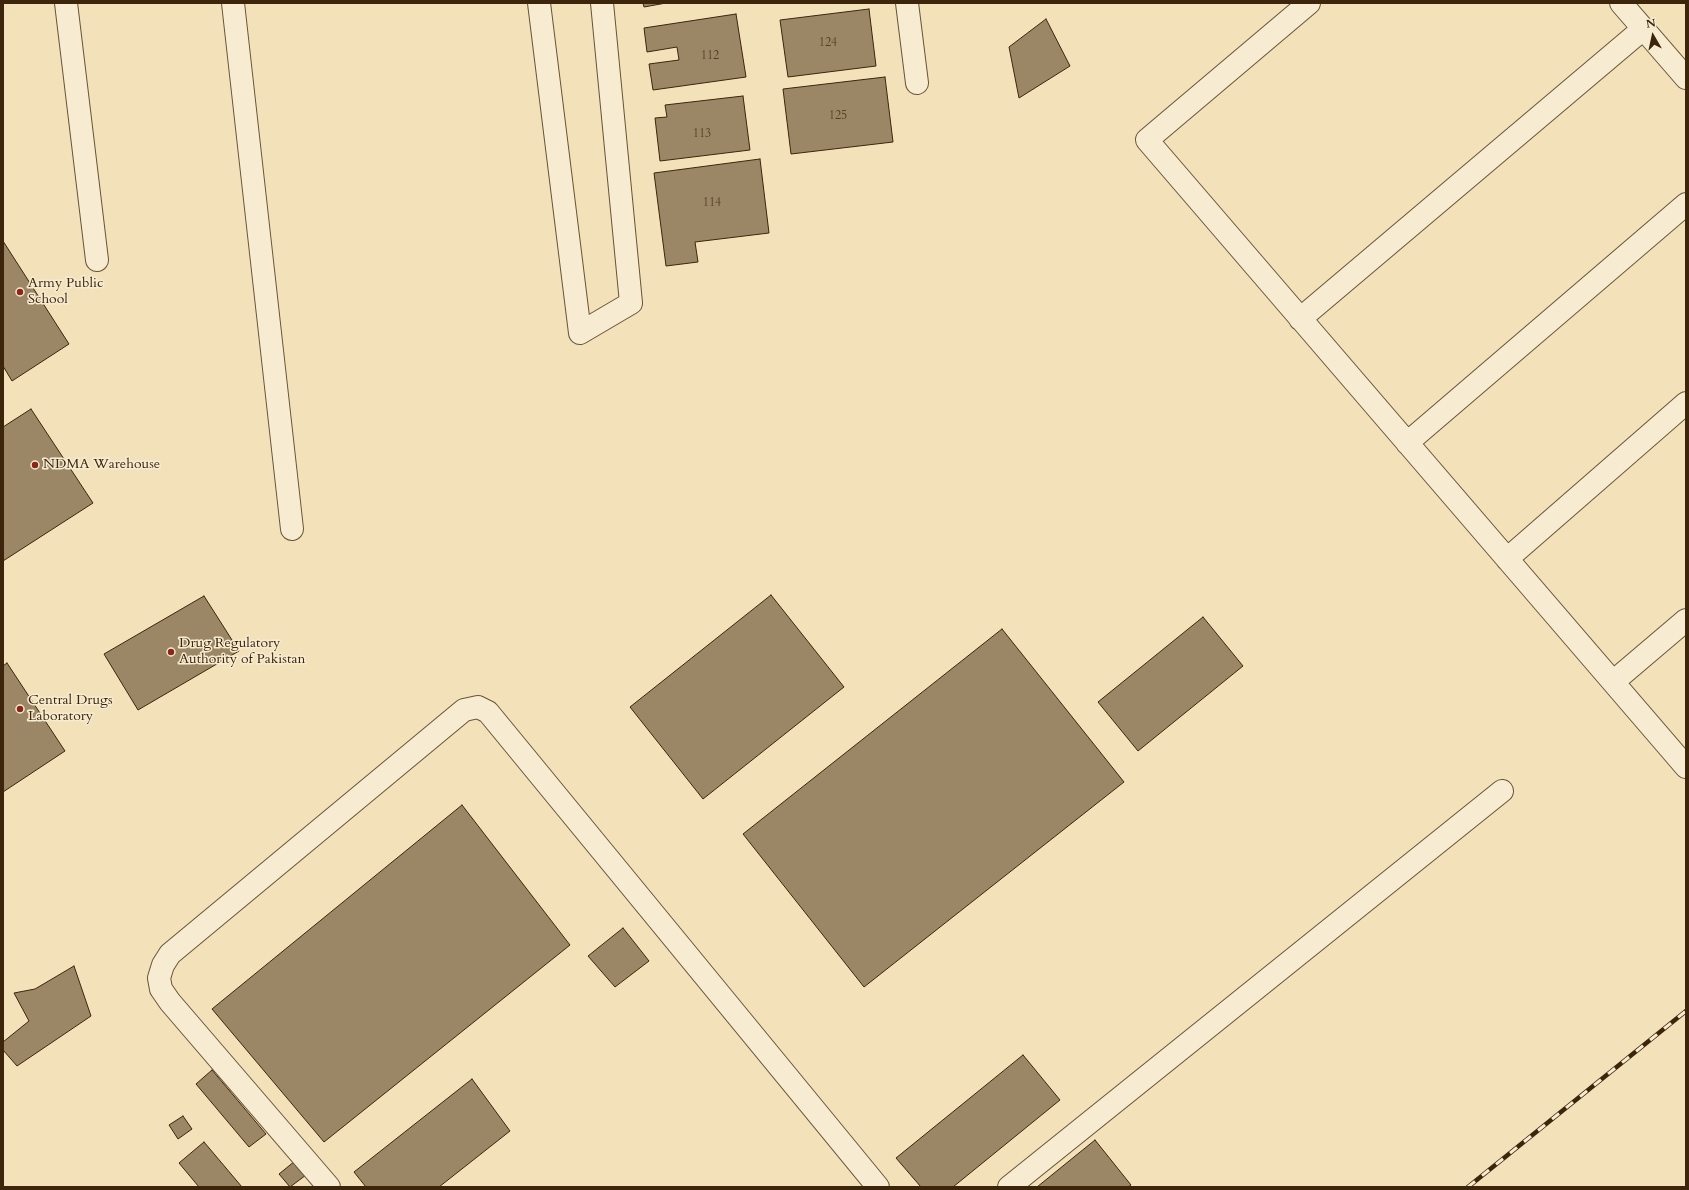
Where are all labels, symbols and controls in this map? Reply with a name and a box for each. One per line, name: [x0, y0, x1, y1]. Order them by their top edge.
north arrow: [1633, 16, 1673, 56]
text: N: [1645, 16, 1657, 32]
house number: 124: [819, 36, 837, 50]
house number: 112: [701, 49, 719, 63]
house number: 125: [829, 109, 847, 123]
house number: 113: [693, 127, 711, 141]
house number: 114: [703, 196, 721, 210]
place label: Army Public School: [28, 276, 103, 308]
marker: Army Public School: [15, 287, 25, 297]
place label: NDMA Warehouse: [43, 457, 160, 473]
marker: NDMA Warehouse: [30, 460, 40, 470]
place label: Drug Regulatory Authority of Pakistan: [179, 636, 305, 668]
marker: Drug Regulatory Authority of Pakistan: [166, 647, 176, 657]
place label: Central Drugs Laboratory: [28, 693, 113, 726]
marker: Central Drugs Laboratory: [15, 704, 25, 714]

